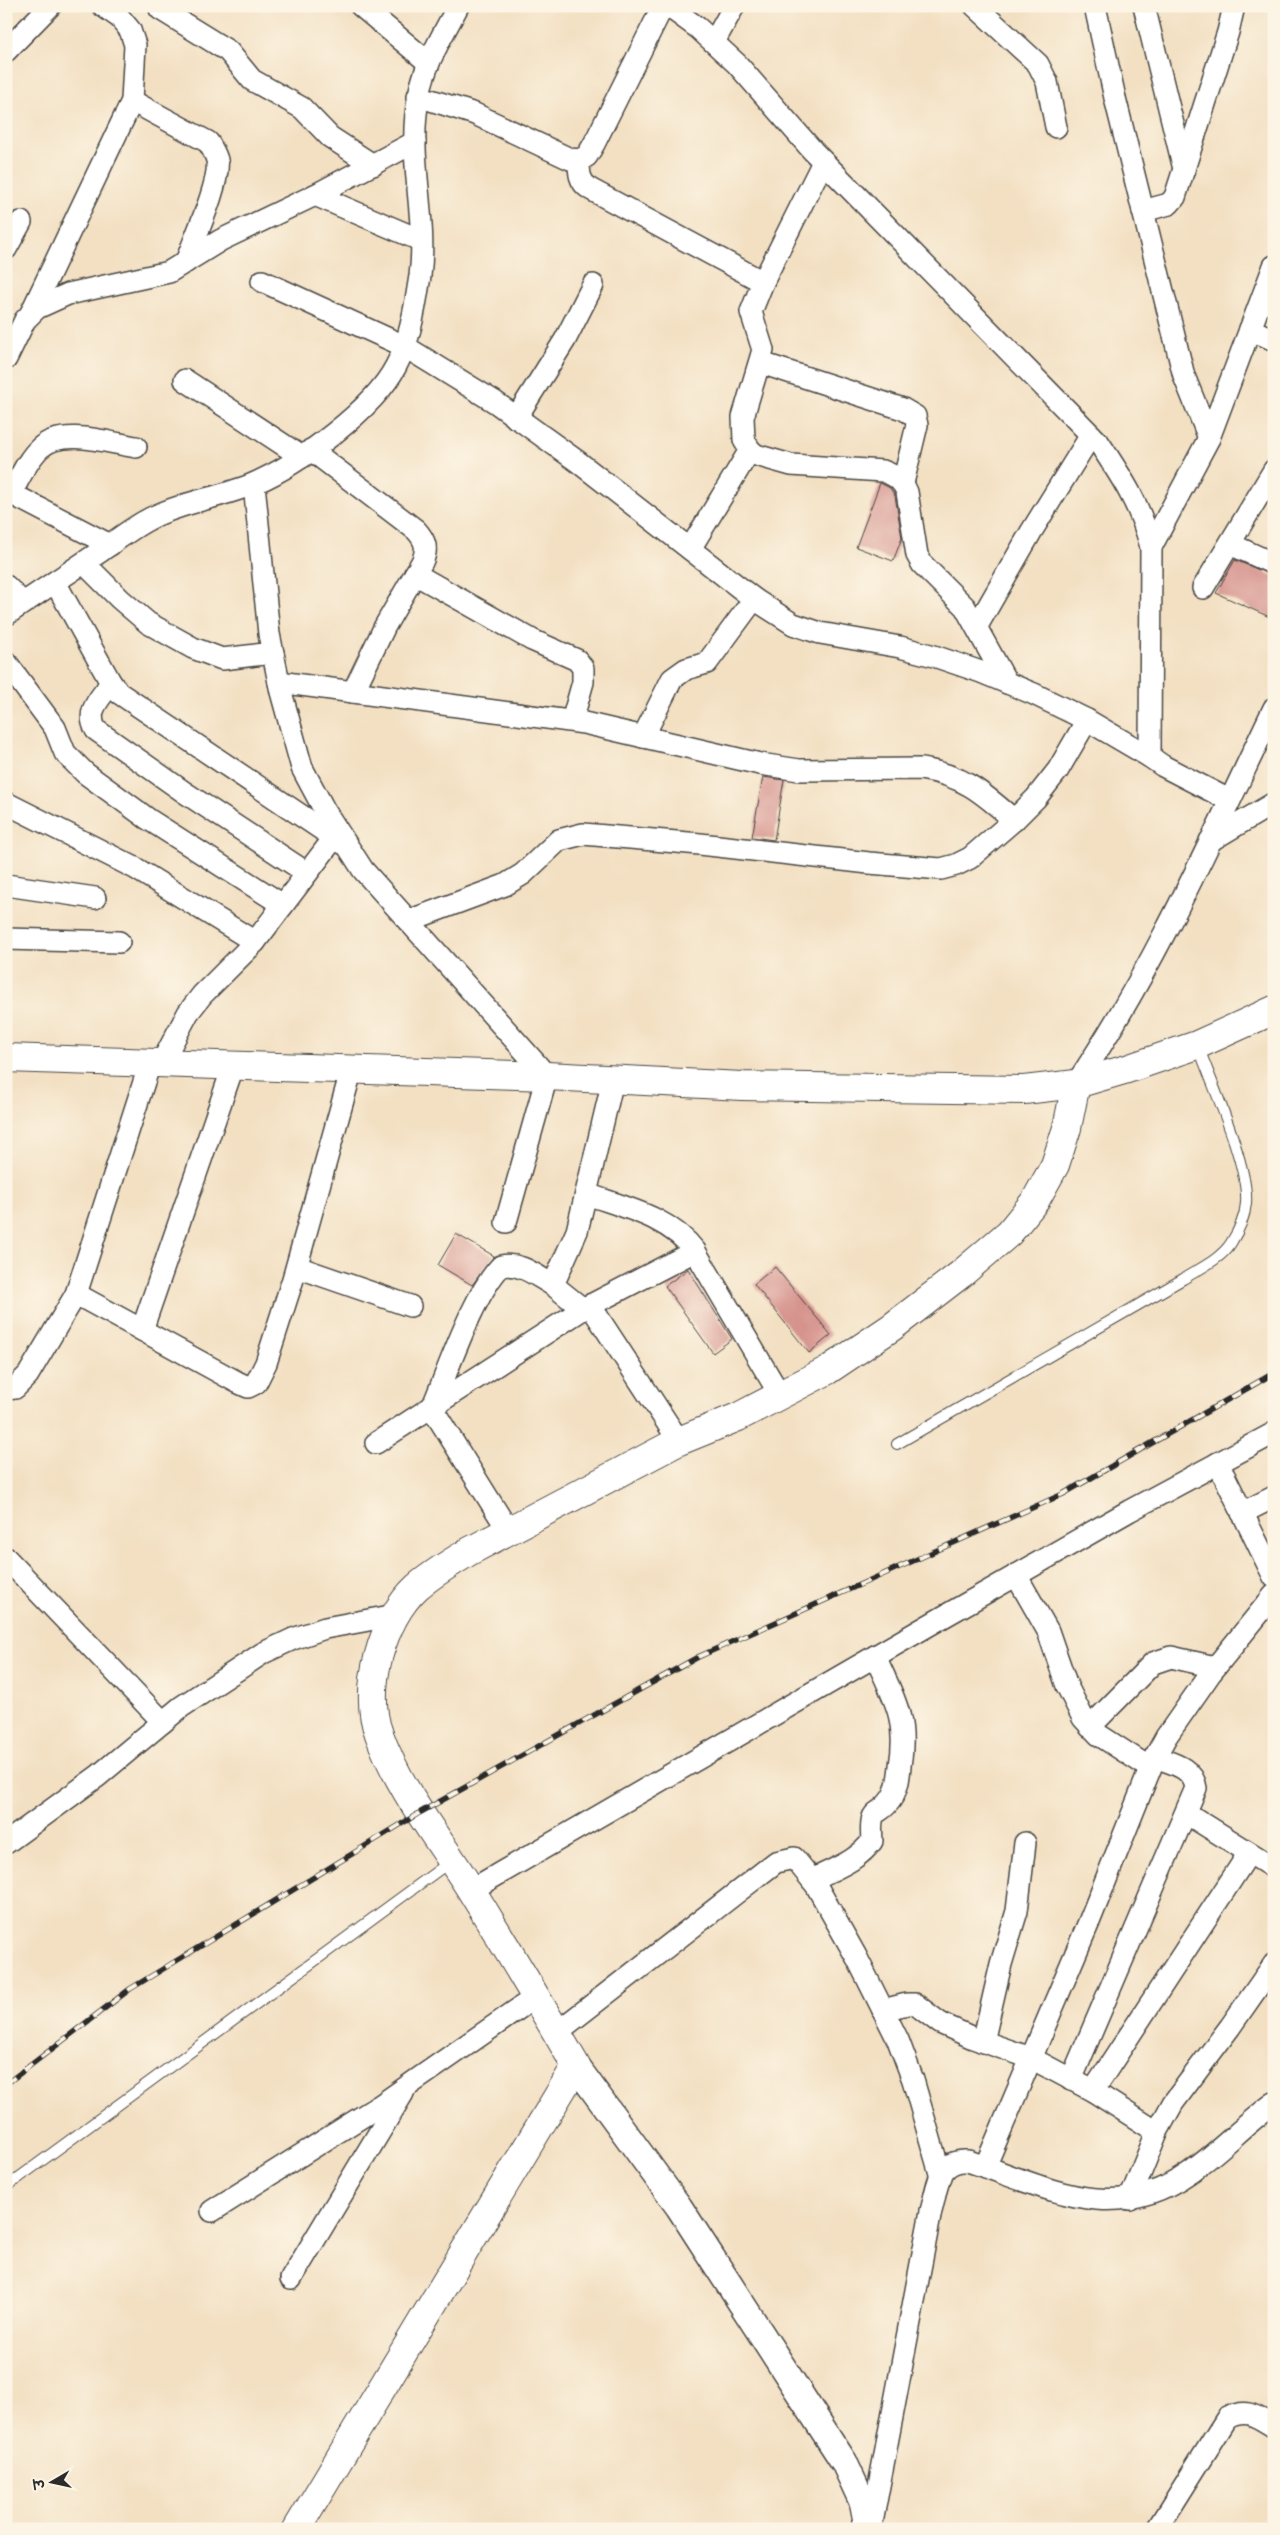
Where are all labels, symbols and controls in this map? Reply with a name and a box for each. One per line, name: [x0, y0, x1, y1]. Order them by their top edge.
north arrow: [28, 2458, 78, 2508]
text: उ: [30, 2476, 49, 2492]

